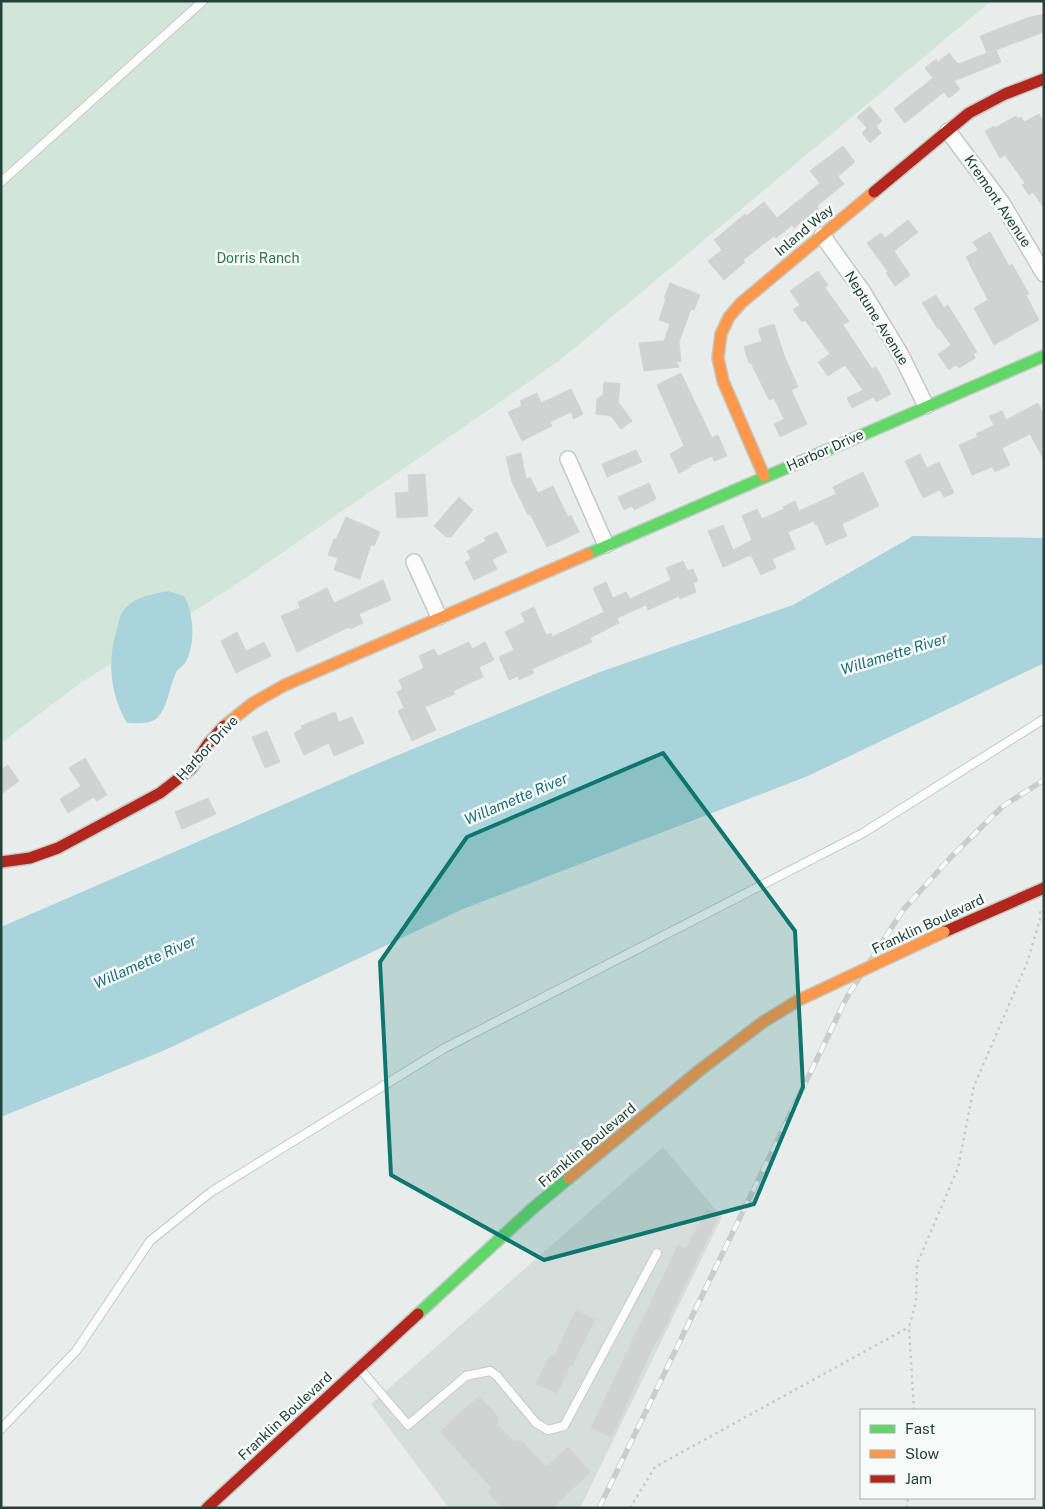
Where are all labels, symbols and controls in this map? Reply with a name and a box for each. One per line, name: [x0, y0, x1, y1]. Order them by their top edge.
street label: Kremont Avenue: [961, 152, 1035, 250]
street label: Inland Way: [772, 201, 837, 259]
park label: Dorris Ranch: [216, 250, 300, 266]
street label: Neptune Avenue: [842, 268, 912, 368]
street label: Harbor Drive: [784, 426, 866, 474]
water label: Willamette River: [838, 629, 950, 678]
street label: Harbor Drive: [173, 712, 241, 784]
water label: Willamette River: [462, 769, 570, 828]
street label: Franklin Boulevard: [869, 891, 987, 957]
water label: Willamette River: [91, 931, 199, 992]
street label: Franklin Boulevard: [535, 1100, 639, 1190]
street label: Franklin Boulevard: [235, 1369, 335, 1463]
legend: [860, 1409, 1035, 1499]
text: Fast: [905, 1420, 935, 1437]
text: Slow: [905, 1445, 940, 1462]
text: Jam: [905, 1470, 932, 1487]

